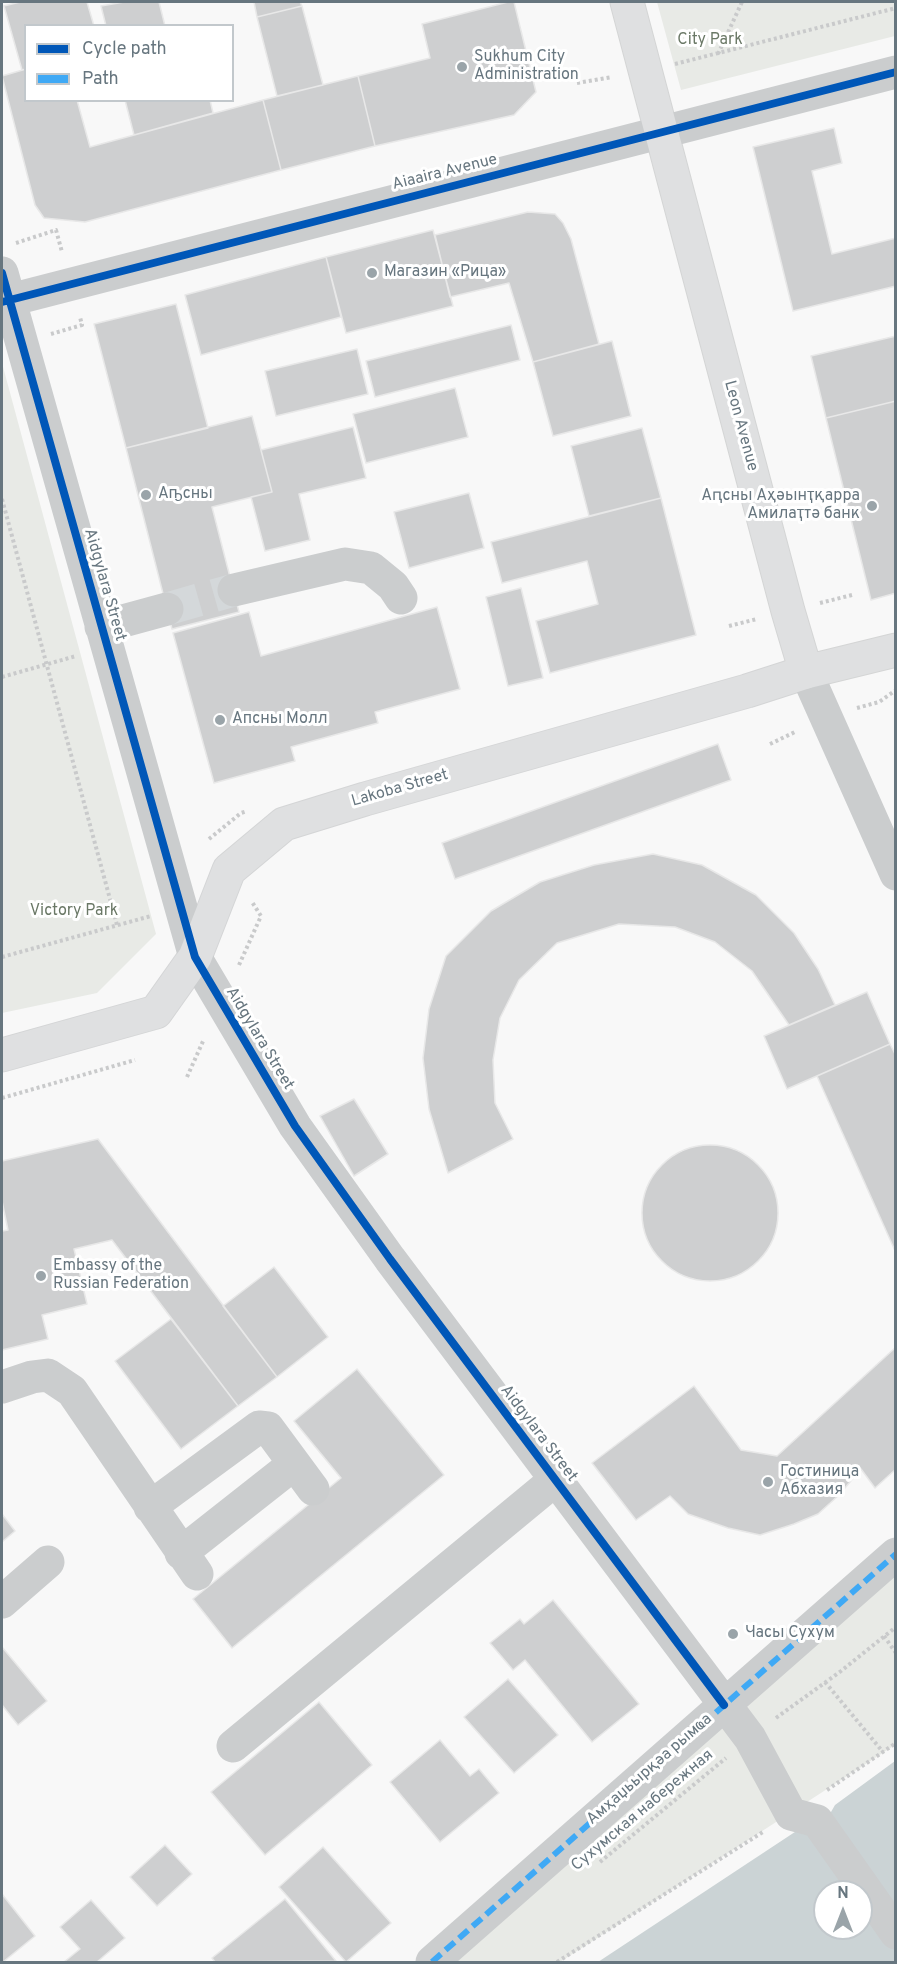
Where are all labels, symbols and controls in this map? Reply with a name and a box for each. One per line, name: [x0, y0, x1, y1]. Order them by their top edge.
legend: [24, 24, 234, 102]
park label: City Park: [677, 31, 743, 51]
text: Cycle path: [82, 38, 167, 61]
place label: Sukhum City Administration: [474, 48, 579, 86]
marker: Sukhum City Administration: [455, 60, 469, 74]
text: Path: [82, 68, 119, 91]
street label: Aiaaira Avenue: [391, 151, 499, 195]
place label: Магазин «Рица»: [384, 263, 506, 283]
marker: Магазин «Рица»: [365, 266, 379, 280]
street label: Leon Avenue: [719, 379, 761, 473]
place label: Аҧсны: [158, 485, 213, 505]
place label: Аԥсны Аҳәынҭқарра Амилаҭтә банк: [701, 487, 860, 525]
marker: Аҧсны: [139, 488, 153, 502]
marker: Аԥсны Аҳәынҭқарра Амилаҭтә банк: [865, 499, 879, 513]
street label: Aidgylara Street: [79, 526, 129, 644]
place label: Апсны Молл: [232, 710, 328, 730]
marker: Апсны Молл: [213, 713, 227, 727]
street label: Lakoba Street: [349, 766, 451, 812]
park label: Victory Park: [30, 902, 118, 922]
street label: Aidgylara Street: [221, 984, 297, 1094]
place label: Embassy of the Russian Federation: [53, 1257, 189, 1295]
marker: Embassy of the Russian Federation: [34, 1269, 48, 1283]
street label: Aidgylara Street: [495, 1382, 581, 1486]
place label: Гостиница Абхазия: [780, 1463, 859, 1501]
marker: Гостиница Абхазия: [761, 1475, 775, 1489]
place label: Часы Сухум: [745, 1624, 835, 1644]
marker: Часы Сухум: [726, 1627, 740, 1641]
street label: Амҳаџьырқәа рымҩа: [583, 1710, 717, 1830]
street label: Сухумская набережная: [568, 1746, 718, 1876]
north arrow: [813, 1880, 873, 1940]
text: N: [837, 1884, 849, 1904]

